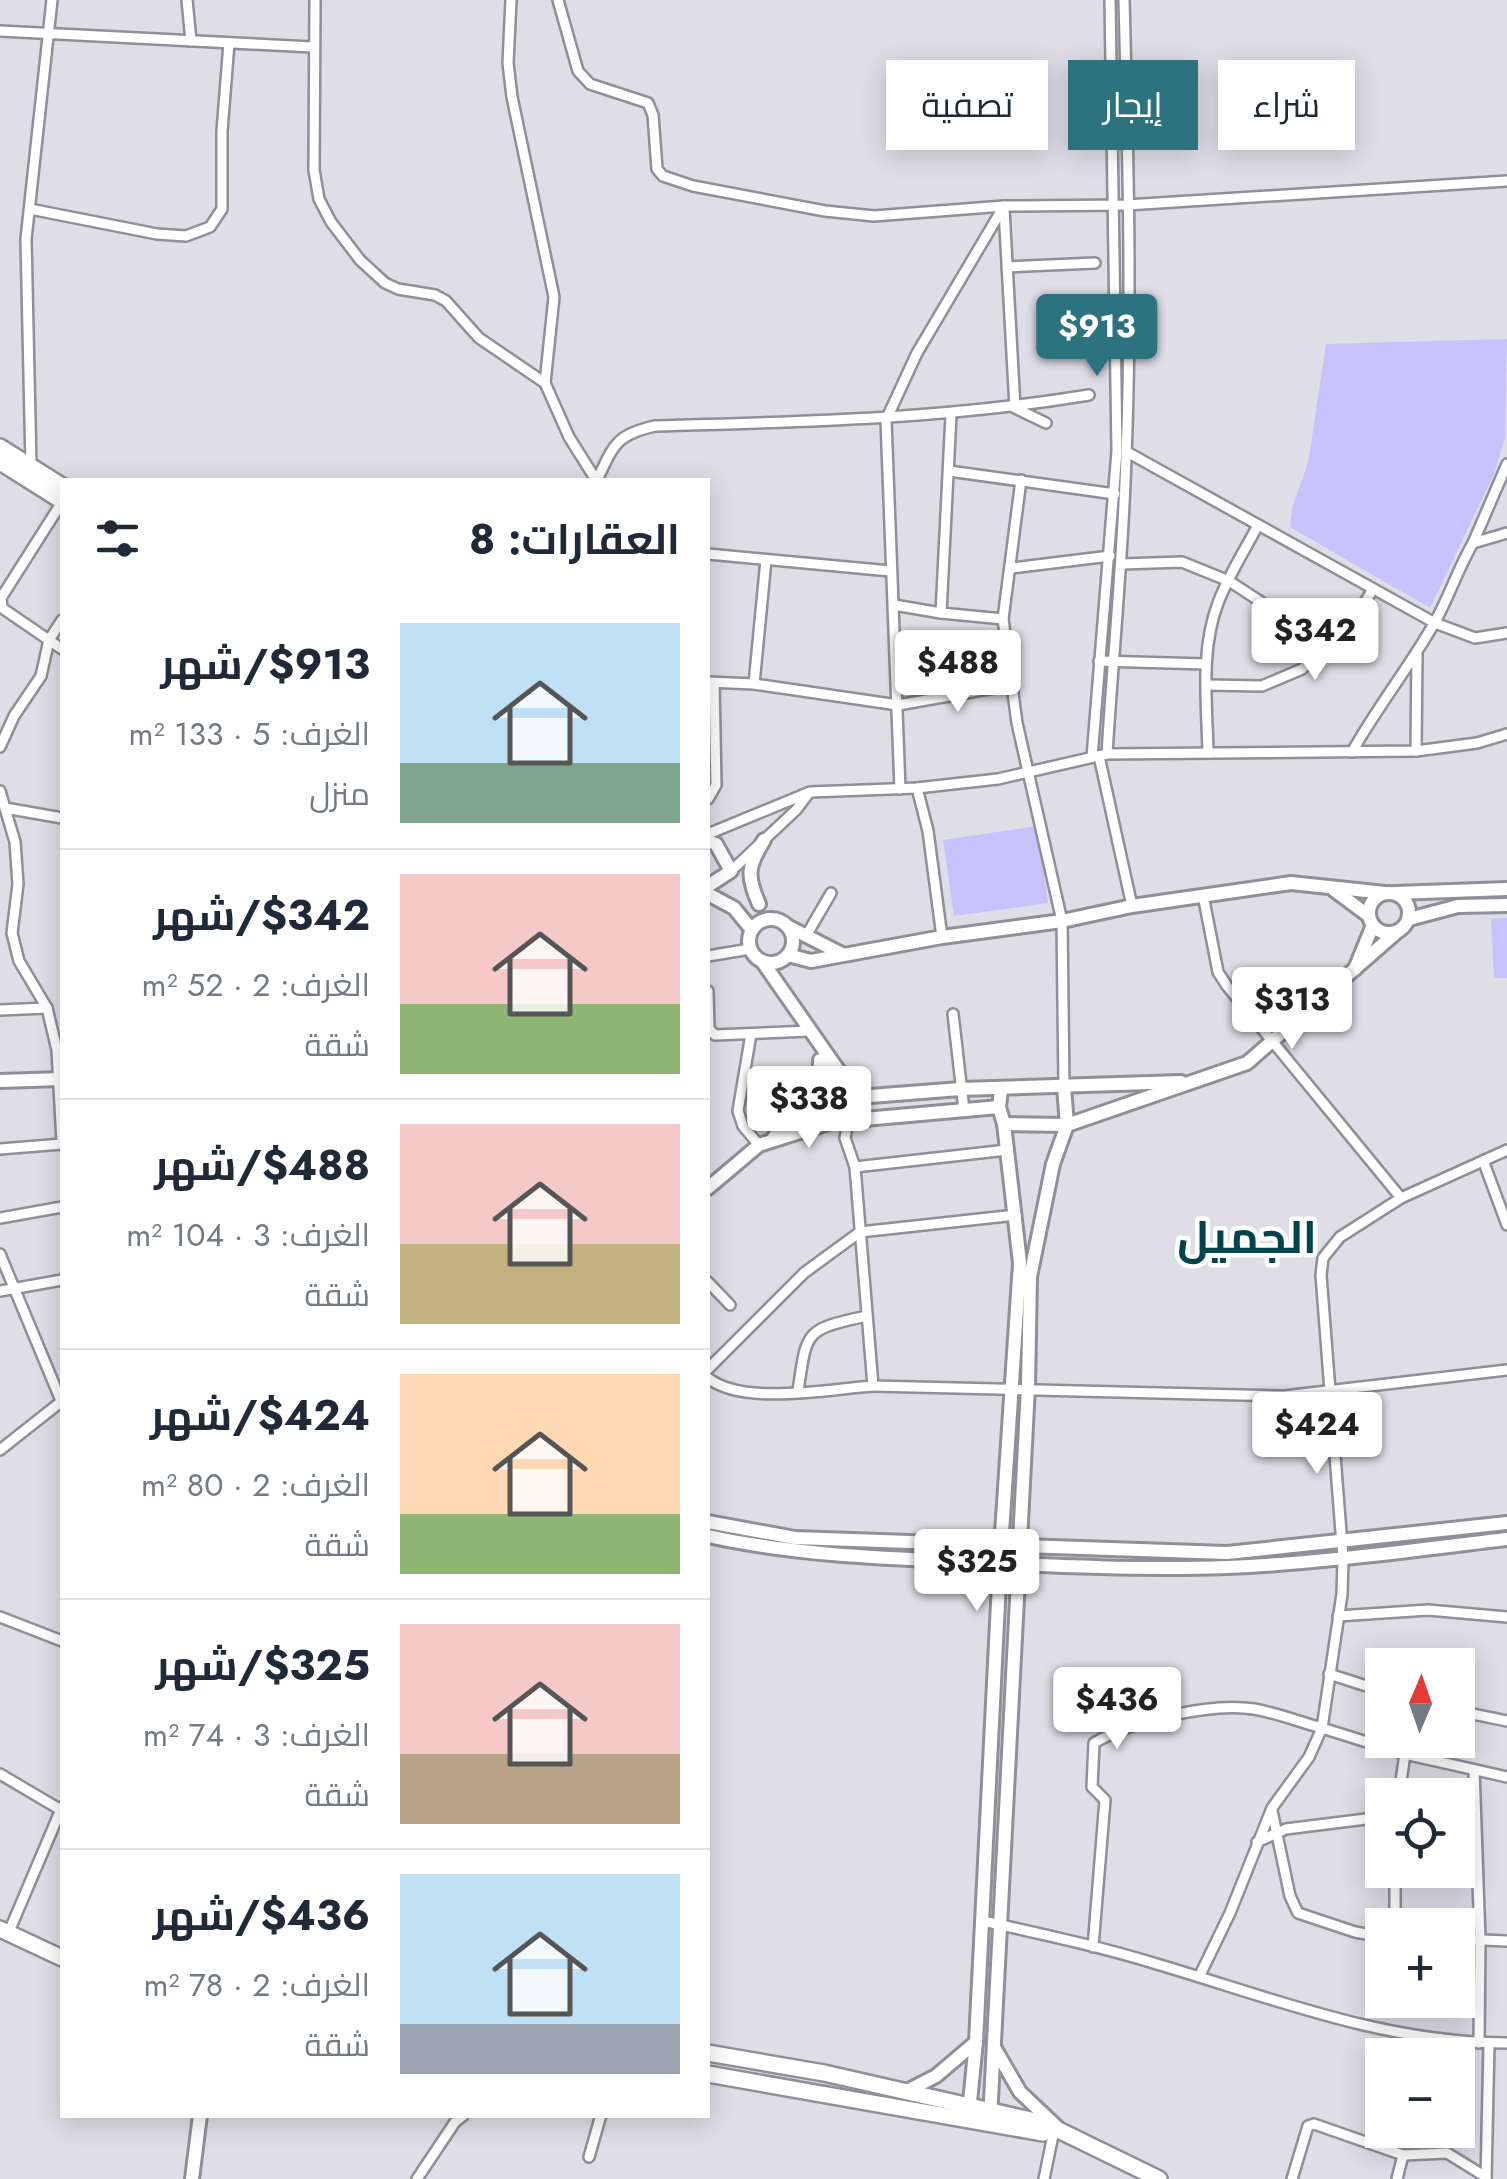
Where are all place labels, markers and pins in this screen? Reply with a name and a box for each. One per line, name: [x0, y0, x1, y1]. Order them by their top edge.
pin: $913: [1038, 294, 1156, 379]
pin: $342: [1256, 598, 1374, 683]
pin: $488: [899, 630, 1017, 715]
pin: $313: [1233, 967, 1351, 1052]
pin: $338: [750, 1066, 868, 1151]
pin: $424: [1258, 1392, 1376, 1477]
pin: $325: [918, 1529, 1036, 1614]
pin: $436: [1058, 1667, 1176, 1752]

